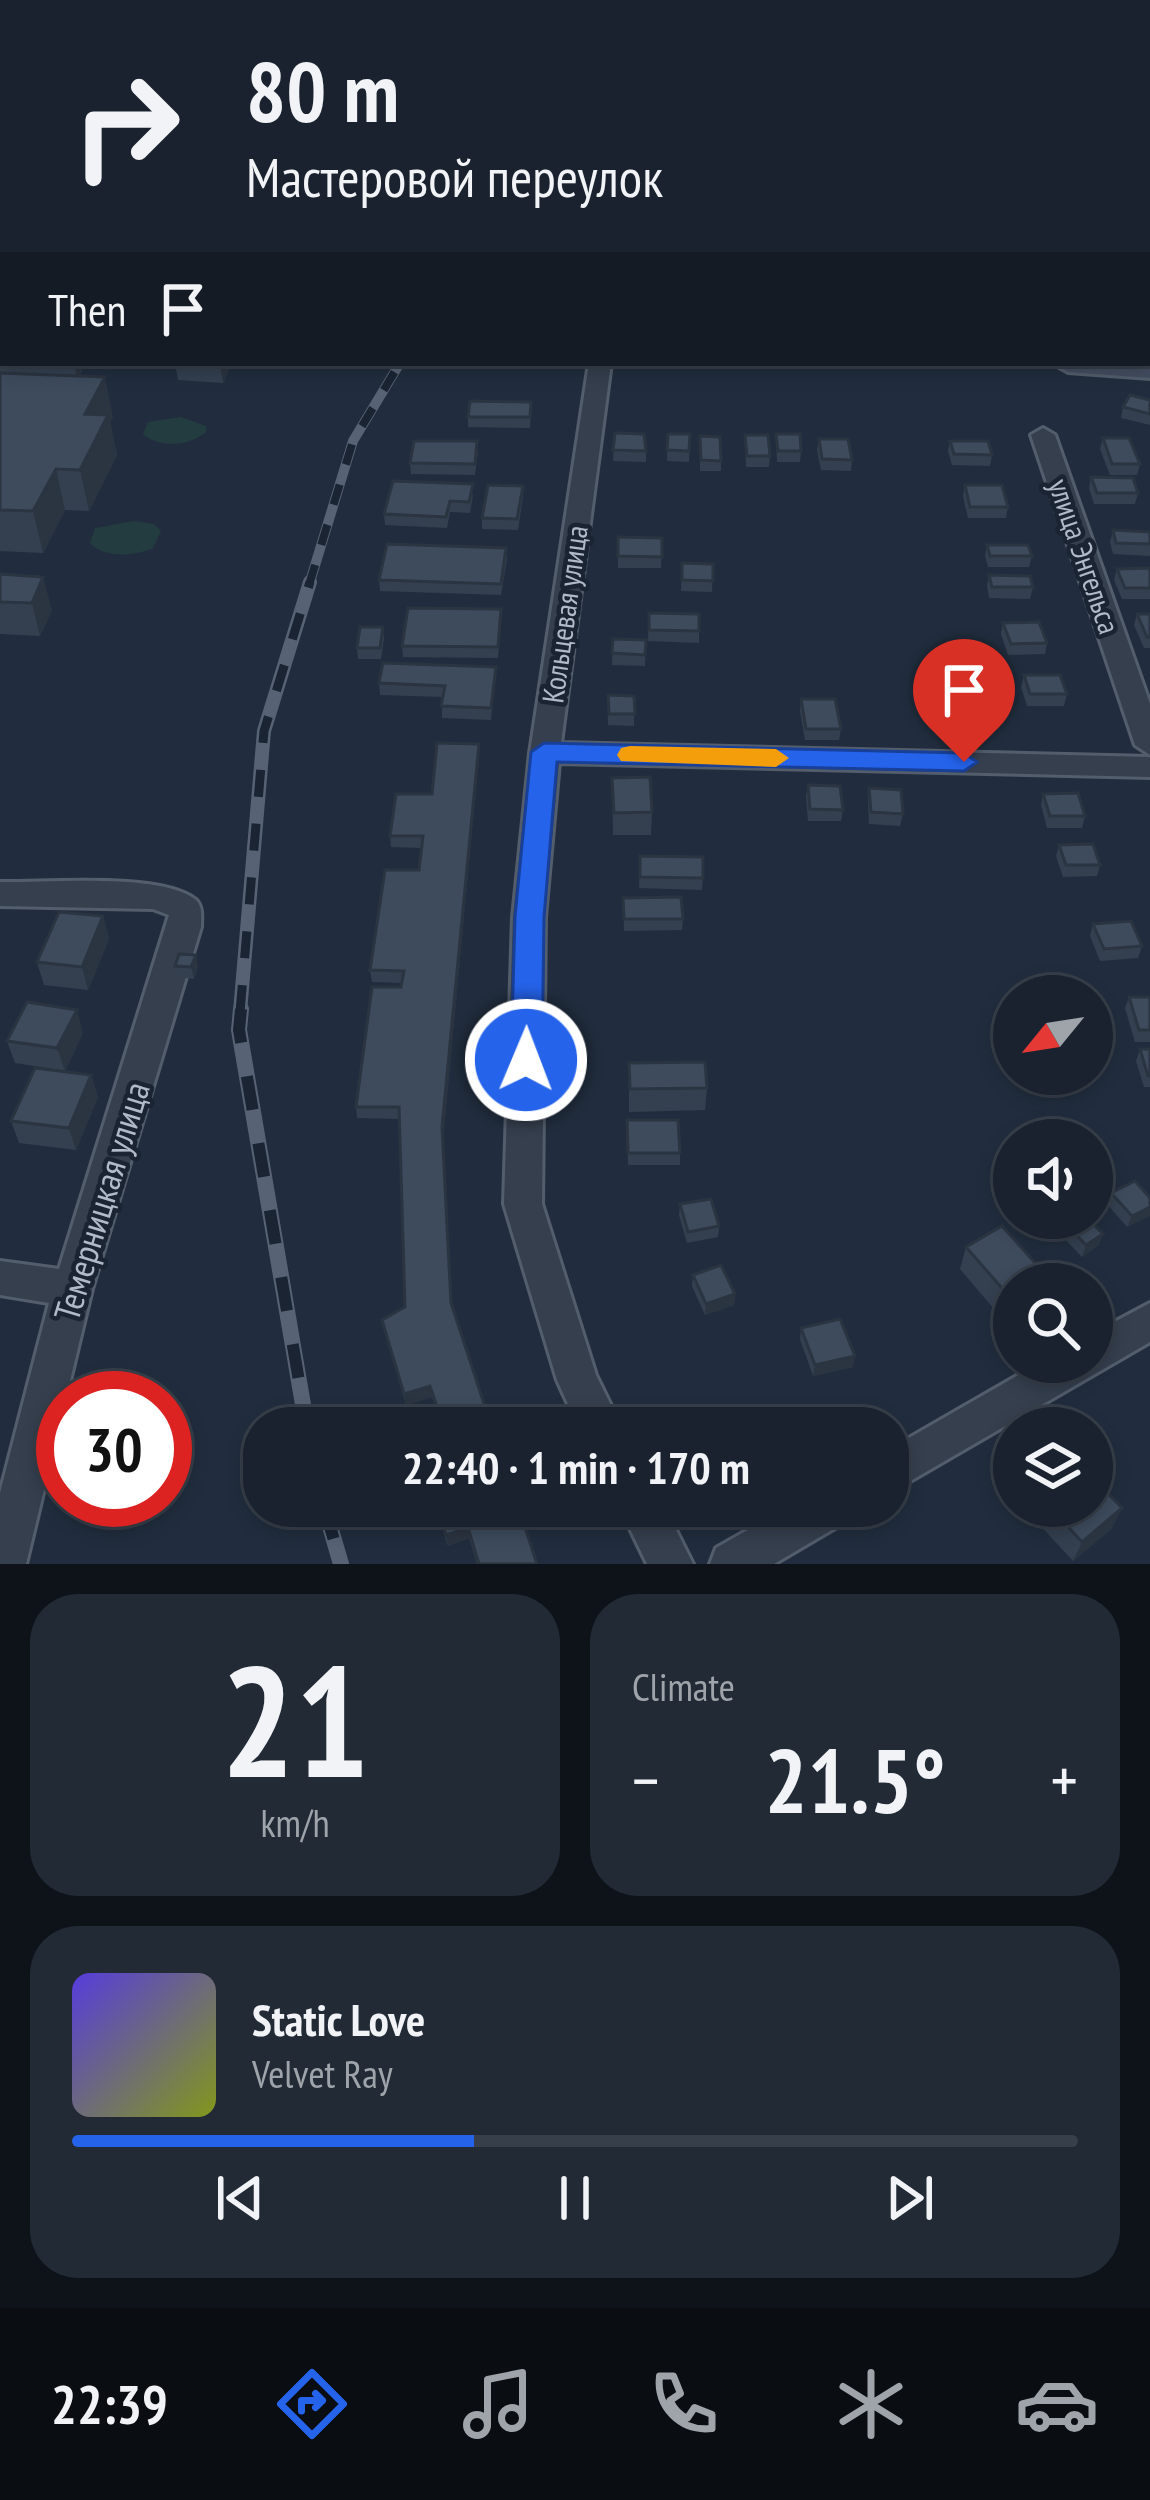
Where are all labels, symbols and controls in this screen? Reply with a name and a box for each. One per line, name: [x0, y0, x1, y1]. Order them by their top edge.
text: 80 m: [246, 36, 399, 145]
icon: right: [48, 48, 204, 204]
text: Мастеровой переулок: [246, 142, 663, 212]
icon: arrive: [150, 276, 216, 342]
text: Then: [48, 280, 126, 338]
street label: улица Энгельса: [1040, 473, 1130, 639]
street label: Кольцевая улица: [532, 523, 596, 705]
pin: [913, 639, 1015, 762]
icon: arrive: [931, 657, 997, 723]
north arrow: [993, 975, 1113, 1095]
map controls: [993, 975, 1113, 1527]
position arrow: [463, 997, 589, 1123]
street label: Темерницкая улица: [42, 1076, 160, 1326]
button: sound: [993, 1119, 1113, 1239]
button: search: [993, 1263, 1113, 1383]
speed limit sign: 30: [36, 1371, 192, 1527]
button: layers: [993, 1407, 1113, 1527]
text: 22:40 · 1 min · 170 m: [402, 1438, 750, 1496]
text: 21: [220, 1618, 370, 1820]
text: Climate: [632, 1661, 735, 1712]
text: 21.5°: [765, 1721, 945, 1838]
text: −: [632, 1737, 659, 1822]
text: +: [1051, 1737, 1078, 1822]
text: km/h: [260, 1797, 330, 1848]
text: Static Love: [252, 1990, 425, 2048]
text: Velvet Ray: [252, 2048, 393, 2099]
icon: previous: [207, 2165, 273, 2231]
icon: pause: [542, 2165, 608, 2231]
icon: next: [877, 2165, 943, 2231]
icon: directions: [270, 2362, 354, 2446]
icon: music: [456, 2362, 540, 2446]
icon: phone: [642, 2362, 726, 2446]
icon: climate: [829, 2362, 913, 2446]
icon: car: [1015, 2362, 1099, 2446]
text: 22:39: [51, 2369, 168, 2439]

